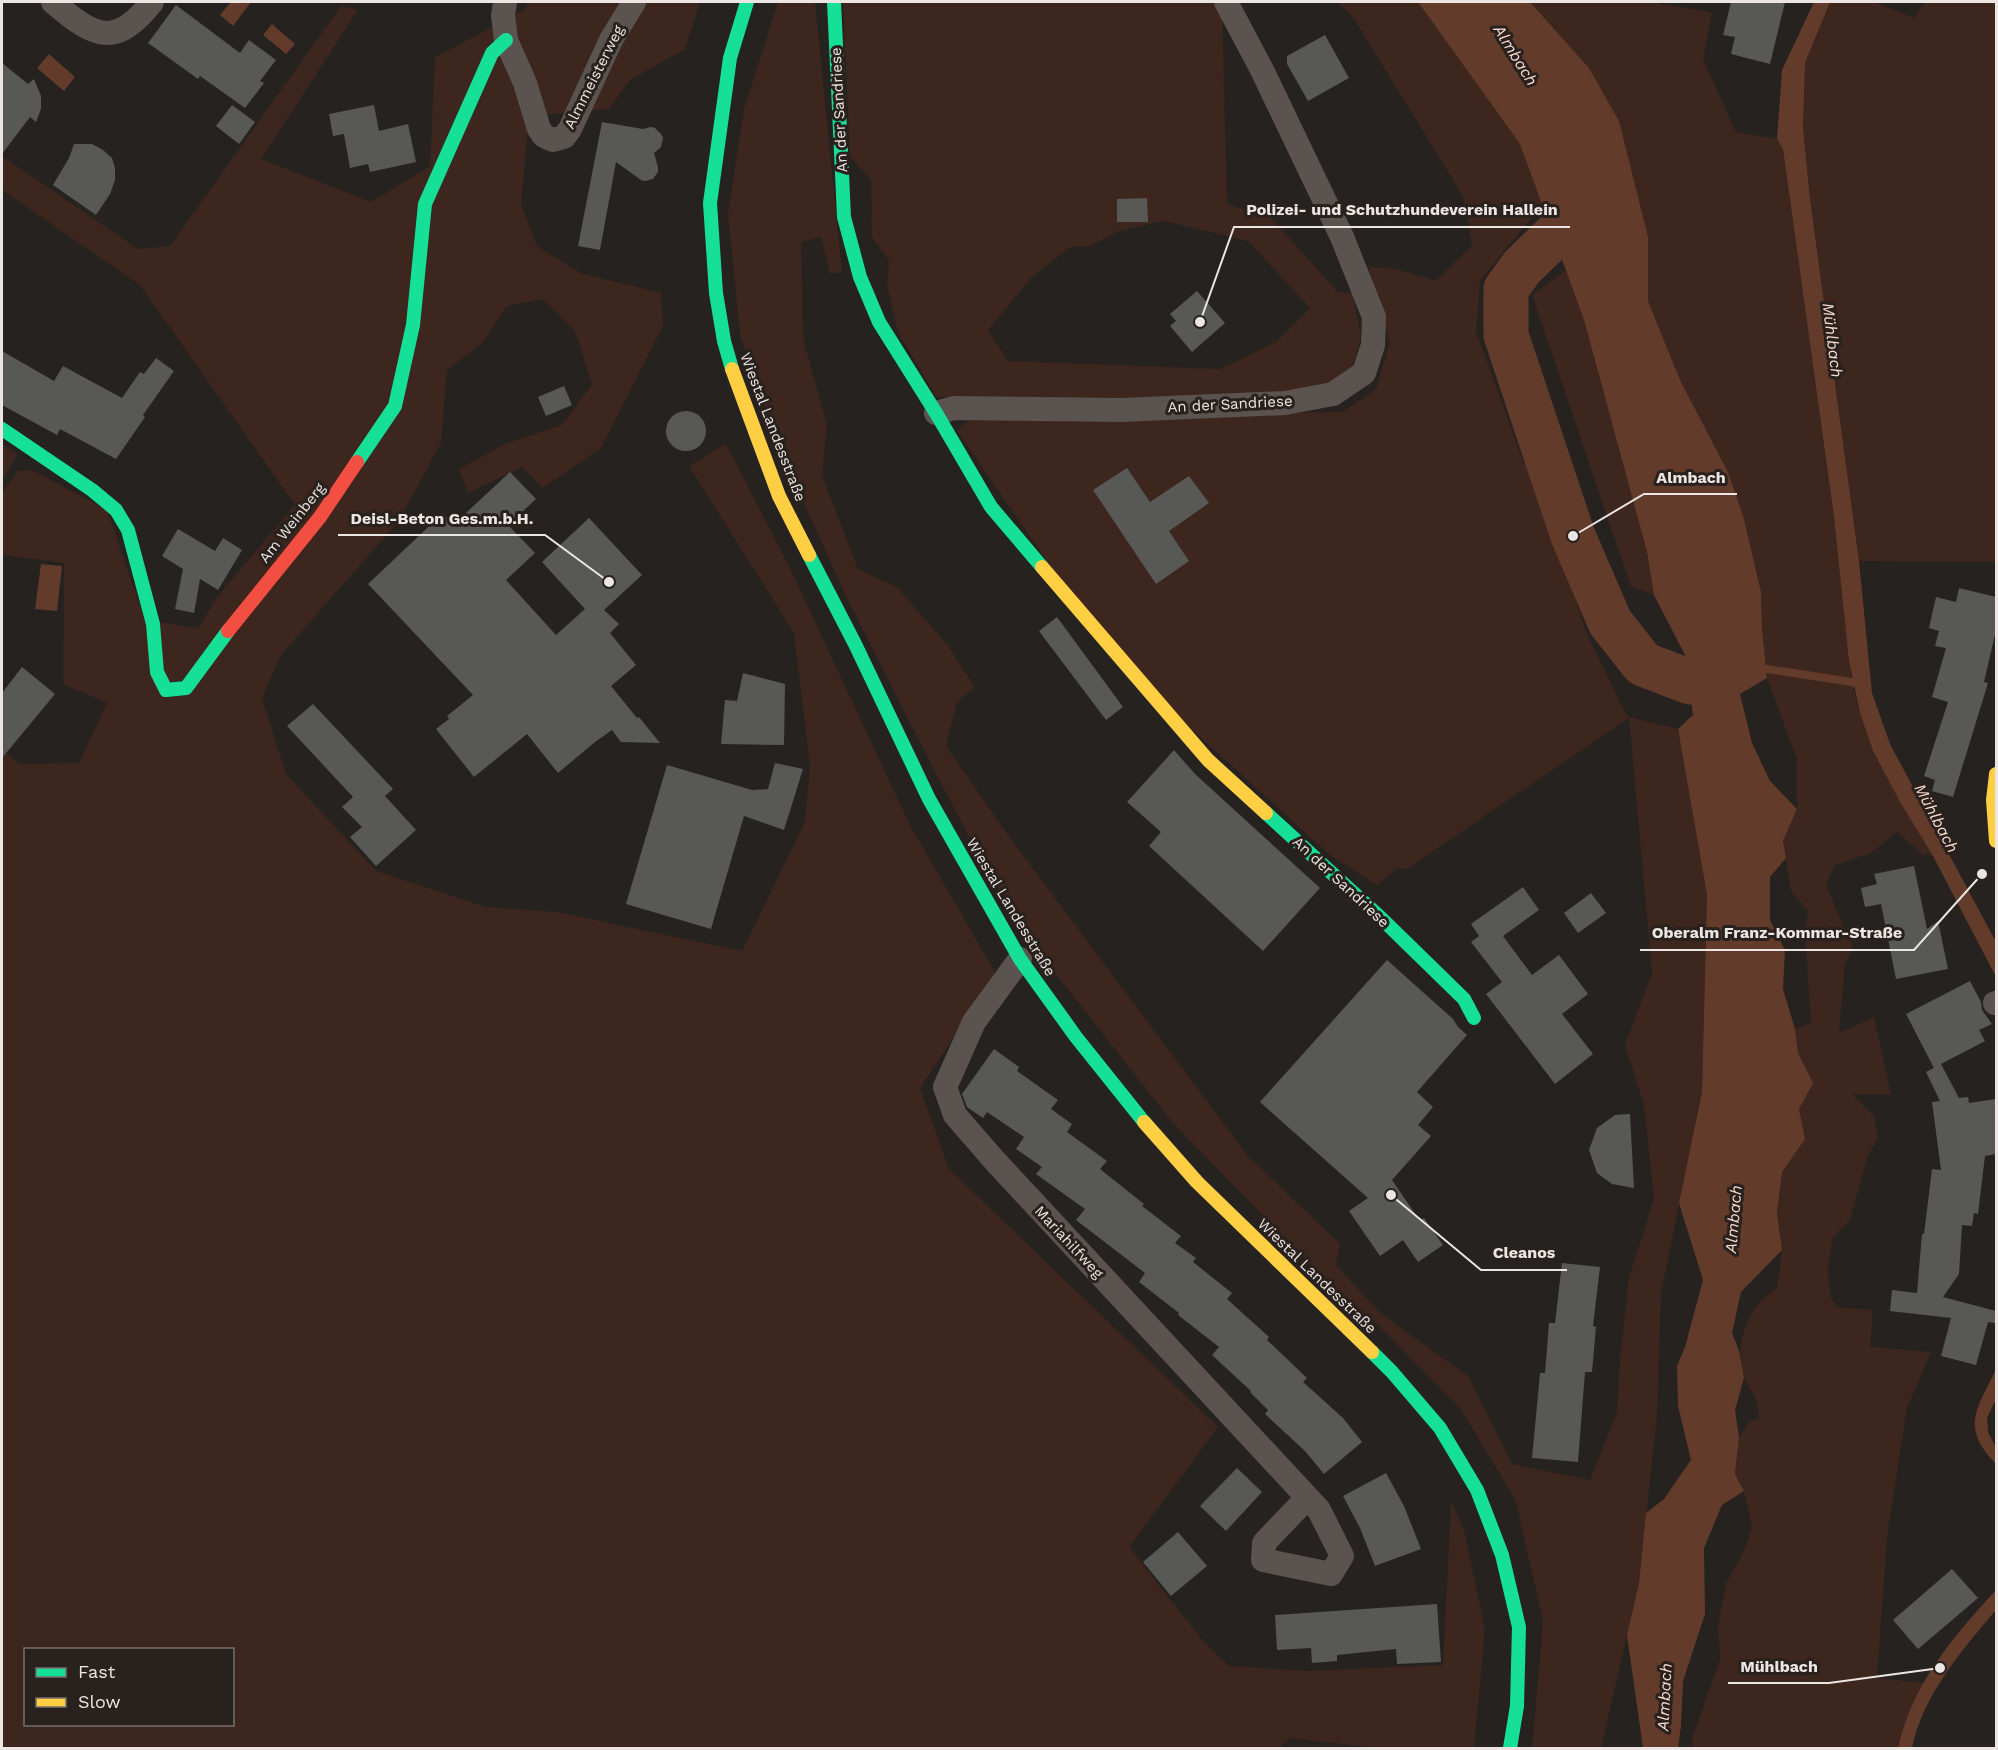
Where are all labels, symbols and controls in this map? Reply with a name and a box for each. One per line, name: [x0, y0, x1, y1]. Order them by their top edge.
water label: Almbach: [1489, 21, 1542, 89]
street label: Almmeisterweg: [560, 22, 628, 132]
street label: An der Sandriese: [827, 47, 851, 173]
callout: Polizei- und Schutzhundeverein Hallein: [1234, 193, 1570, 227]
text: Polizei- und Schutzhundeverein Hallein: [1246, 200, 1558, 219]
water label: Mühlbach: [1818, 302, 1847, 379]
street label: Wiestal Landesstraße: [736, 350, 810, 504]
street label: An der Sandriese: [1167, 392, 1293, 416]
callout: Almbach: [1644, 460, 1737, 494]
text: Almbach: [1656, 468, 1726, 487]
street label: Am Weinberg: [255, 479, 329, 567]
callout: Deisl-Beton Ges.m.b.H.: [338, 501, 545, 535]
text: Deisl-Beton Ges.m.b.H.: [351, 509, 533, 528]
water label: Mühlbach: [1911, 781, 1963, 856]
street label: An der Sandriese: [1289, 833, 1393, 931]
street label: Wiestal Landesstraße: [963, 835, 1059, 979]
callout: Oberalm Franz-Kommar-Straße: [1640, 916, 1914, 950]
text: Oberalm Franz-Kommar-Straße: [1652, 923, 1902, 942]
water label: Almbach: [1721, 1184, 1746, 1255]
street label: Mariahilfweg: [1031, 1202, 1107, 1282]
street label: Wiestal Landesstraße: [1254, 1215, 1380, 1337]
callout: Cleanos: [1481, 1236, 1567, 1270]
text: Cleanos: [1493, 1243, 1556, 1262]
legend: [24, 1648, 234, 1726]
callout: Mühlbach: [1728, 1649, 1829, 1683]
text: Mühlbach: [1740, 1657, 1818, 1676]
text: Fast: [78, 1661, 116, 1682]
water label: Almbach: [1653, 1663, 1676, 1732]
text: Slow: [78, 1691, 121, 1712]

